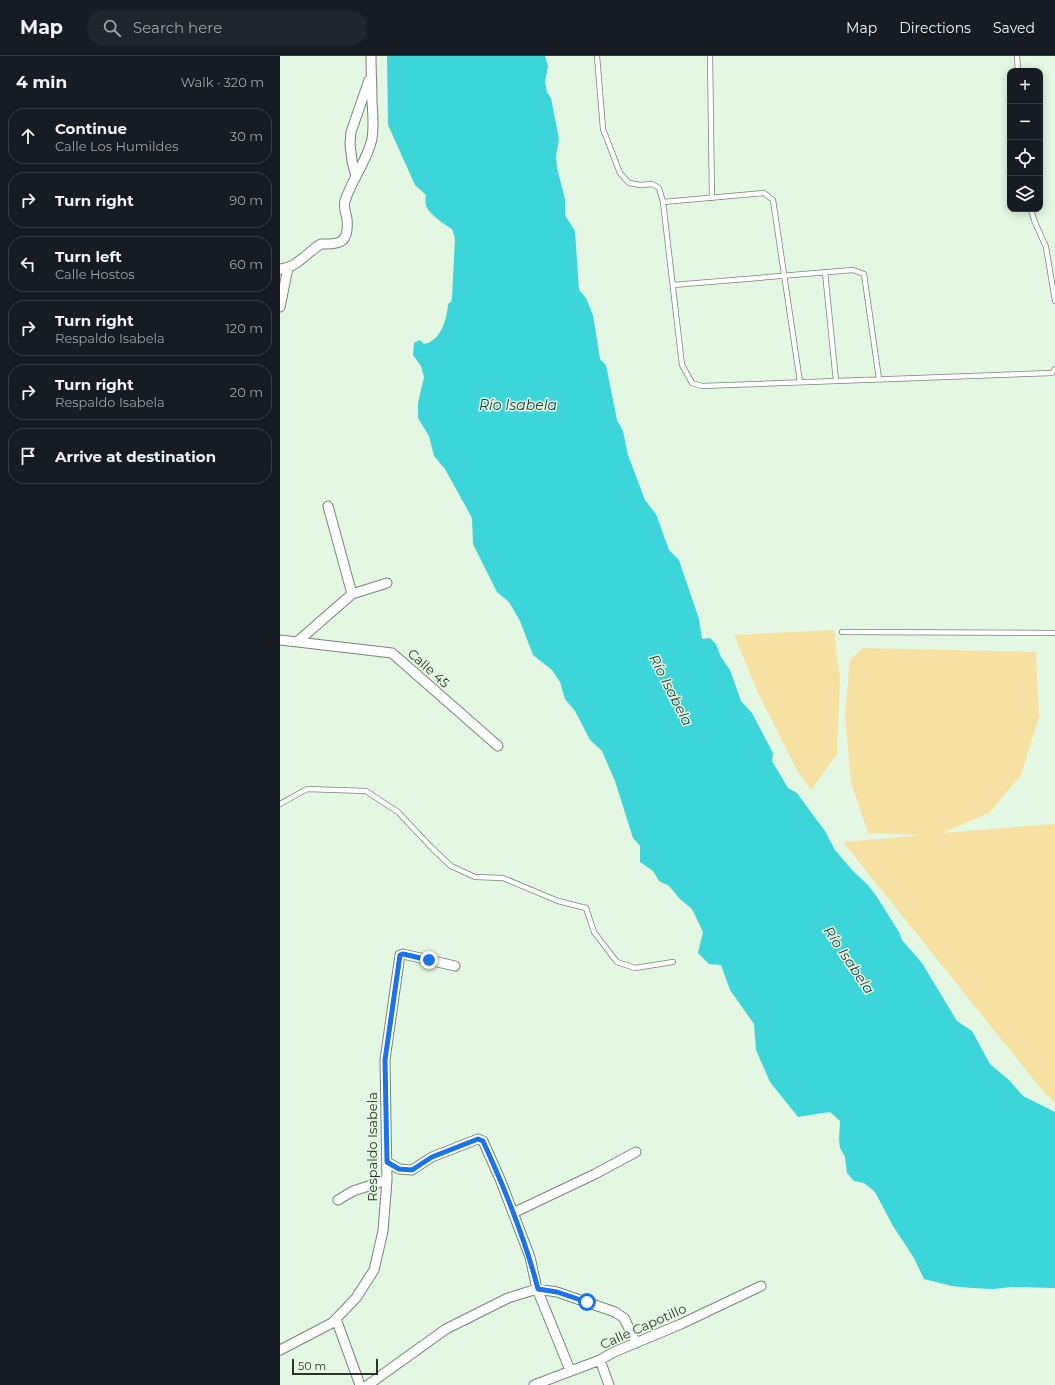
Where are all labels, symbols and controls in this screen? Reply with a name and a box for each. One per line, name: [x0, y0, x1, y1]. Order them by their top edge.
search box: [87, 10, 367, 46]
text: Map: [20, 16, 63, 39]
icon: search: [101, 17, 123, 39]
text: Search here: [133, 18, 222, 37]
text: Map: [846, 19, 877, 37]
text: Directions: [899, 19, 971, 37]
text: Saved: [993, 19, 1035, 37]
map controls: [1007, 68, 1043, 212]
button: +: [1007, 68, 1043, 104]
text: 4 min: [16, 72, 67, 92]
text: Walk · 320 m: [181, 74, 264, 90]
button: −: [1007, 104, 1043, 140]
text: Continue: [55, 119, 127, 138]
icon: ahead: [17, 125, 39, 147]
text: 30 m: [230, 128, 263, 144]
text: Calle Los Humildes: [55, 138, 179, 154]
button: locate: [1007, 140, 1043, 176]
button: layers: [1007, 176, 1043, 212]
icon: right: [17, 189, 39, 211]
text: Turn right: [55, 191, 134, 210]
text: 90 m: [229, 192, 263, 208]
text: Turn left: [55, 247, 122, 266]
icon: left: [17, 253, 39, 275]
text: 60 m: [229, 256, 263, 272]
text: Calle Hostos: [55, 266, 135, 282]
text: Turn right: [55, 311, 134, 330]
icon: right: [17, 317, 39, 339]
text: 120 m: [225, 320, 263, 336]
text: Respaldo Isabela: [55, 330, 165, 346]
text: Turn right: [55, 375, 134, 394]
icon: right: [17, 381, 39, 403]
text: 20 m: [230, 384, 263, 400]
text: Respaldo Isabela: [55, 394, 165, 410]
water label: Río Isabela: [479, 396, 557, 414]
icon: arrive: [17, 445, 39, 467]
text: Arrive at destination: [55, 447, 216, 466]
street label: Calle 45: [405, 645, 453, 691]
water label: Río Isabela: [645, 651, 697, 729]
water label: Río Isabela: [820, 923, 878, 997]
route end: [420, 951, 438, 969]
street label: Respaldo Isabela: [364, 1092, 380, 1202]
route start: [578, 1293, 596, 1311]
street label: Calle Capotillo: [597, 1300, 689, 1352]
scale bar: [292, 1357, 378, 1376]
text: 50 m: [298, 1359, 326, 1373]

